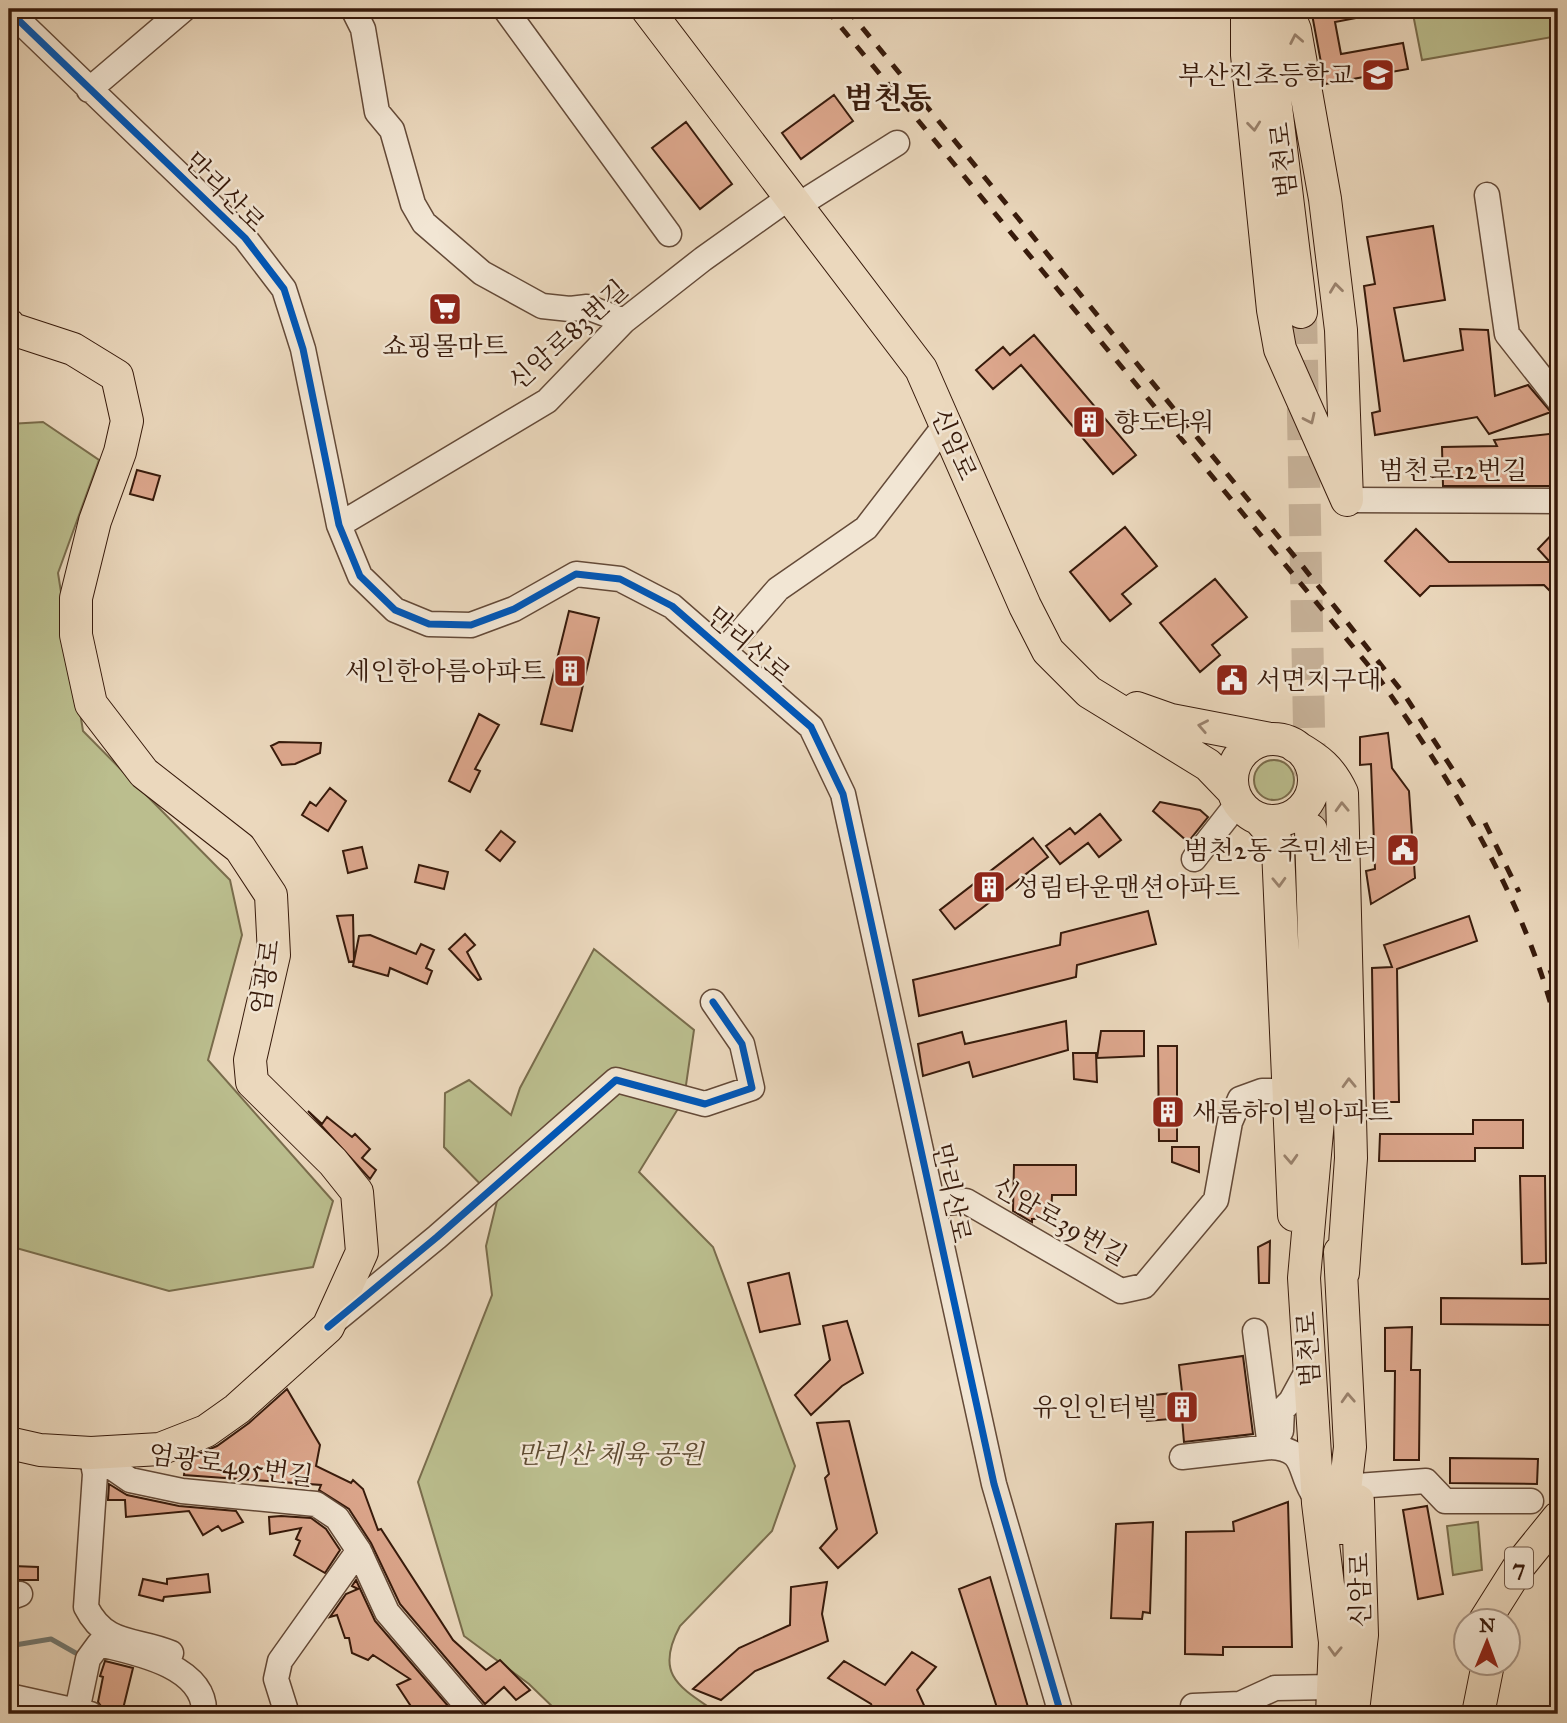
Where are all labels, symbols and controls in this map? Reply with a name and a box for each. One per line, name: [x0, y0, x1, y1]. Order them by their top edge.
one-way arrow: [1290, 33, 1305, 45]
school or university icon: 부산진초등학교: [1359, 56, 1397, 94]
place label: 부산진초등학교: [1178, 59, 1354, 91]
district label: 범천동: [845, 80, 931, 116]
one-way arrow: [1246, 120, 1261, 131]
street label: 범천로: [1263, 121, 1303, 199]
street label: 만리산로: [178, 145, 272, 239]
street label: 신암로83번길: [502, 273, 634, 397]
one-way arrow: [1328, 282, 1343, 294]
supermarket icon: 쇼핑몰마트: [426, 290, 464, 328]
place label: 쇼핑몰마트: [382, 330, 508, 362]
street label: 신암로: [924, 403, 984, 485]
building icon: 향도타워: [1070, 403, 1108, 441]
place label: 향도타워: [1114, 406, 1214, 438]
one-way arrow: [1302, 412, 1316, 424]
street label: 범천로12번길: [1379, 454, 1527, 486]
street label: 만리산로: [701, 600, 797, 690]
building icon: 세인한아름아파트: [551, 652, 589, 690]
place label: 세인한아름아파트: [345, 655, 546, 687]
public building icon: 서면지구대: [1213, 661, 1251, 699]
place label: 서면지구대: [1256, 664, 1382, 696]
one-way arrow: [1197, 719, 1209, 734]
one-way arrow: [1334, 801, 1350, 811]
public building icon: 범천2동 주민센터: [1384, 831, 1422, 869]
place label: 범천2동 주민센터: [1184, 834, 1378, 866]
building icon: 성림타운맨션아파트: [970, 868, 1008, 906]
place label: 성림타운맨션아파트: [1014, 871, 1240, 903]
one-way arrow: [1271, 877, 1286, 888]
street label: 엄광로: [244, 937, 286, 1017]
one-way arrow: [1342, 1077, 1357, 1088]
building icon: 새롬하이빌아파트: [1149, 1093, 1187, 1131]
place label: 새롬하이빌아파트: [1192, 1096, 1393, 1128]
street label: 만리산로: [926, 1141, 978, 1245]
one-way arrow: [1283, 1153, 1298, 1164]
street label: 신암로39번길: [987, 1170, 1133, 1272]
street label: 범천로: [1290, 1311, 1326, 1387]
building icon: 유인인터빌: [1163, 1388, 1201, 1426]
place label: 유인인터빌: [1032, 1391, 1158, 1423]
one-way arrow: [1341, 1392, 1356, 1403]
street label: 엄광로495번길: [147, 1438, 315, 1492]
park label: 만리산 체육 공원: [516, 1438, 705, 1470]
road number: 7: [1505, 1548, 1533, 1588]
street label: 신암로: [1343, 1552, 1377, 1628]
north arrow: [1452, 1608, 1522, 1678]
text: N: [1479, 1614, 1496, 1637]
one-way arrow: [1327, 1647, 1343, 1657]

